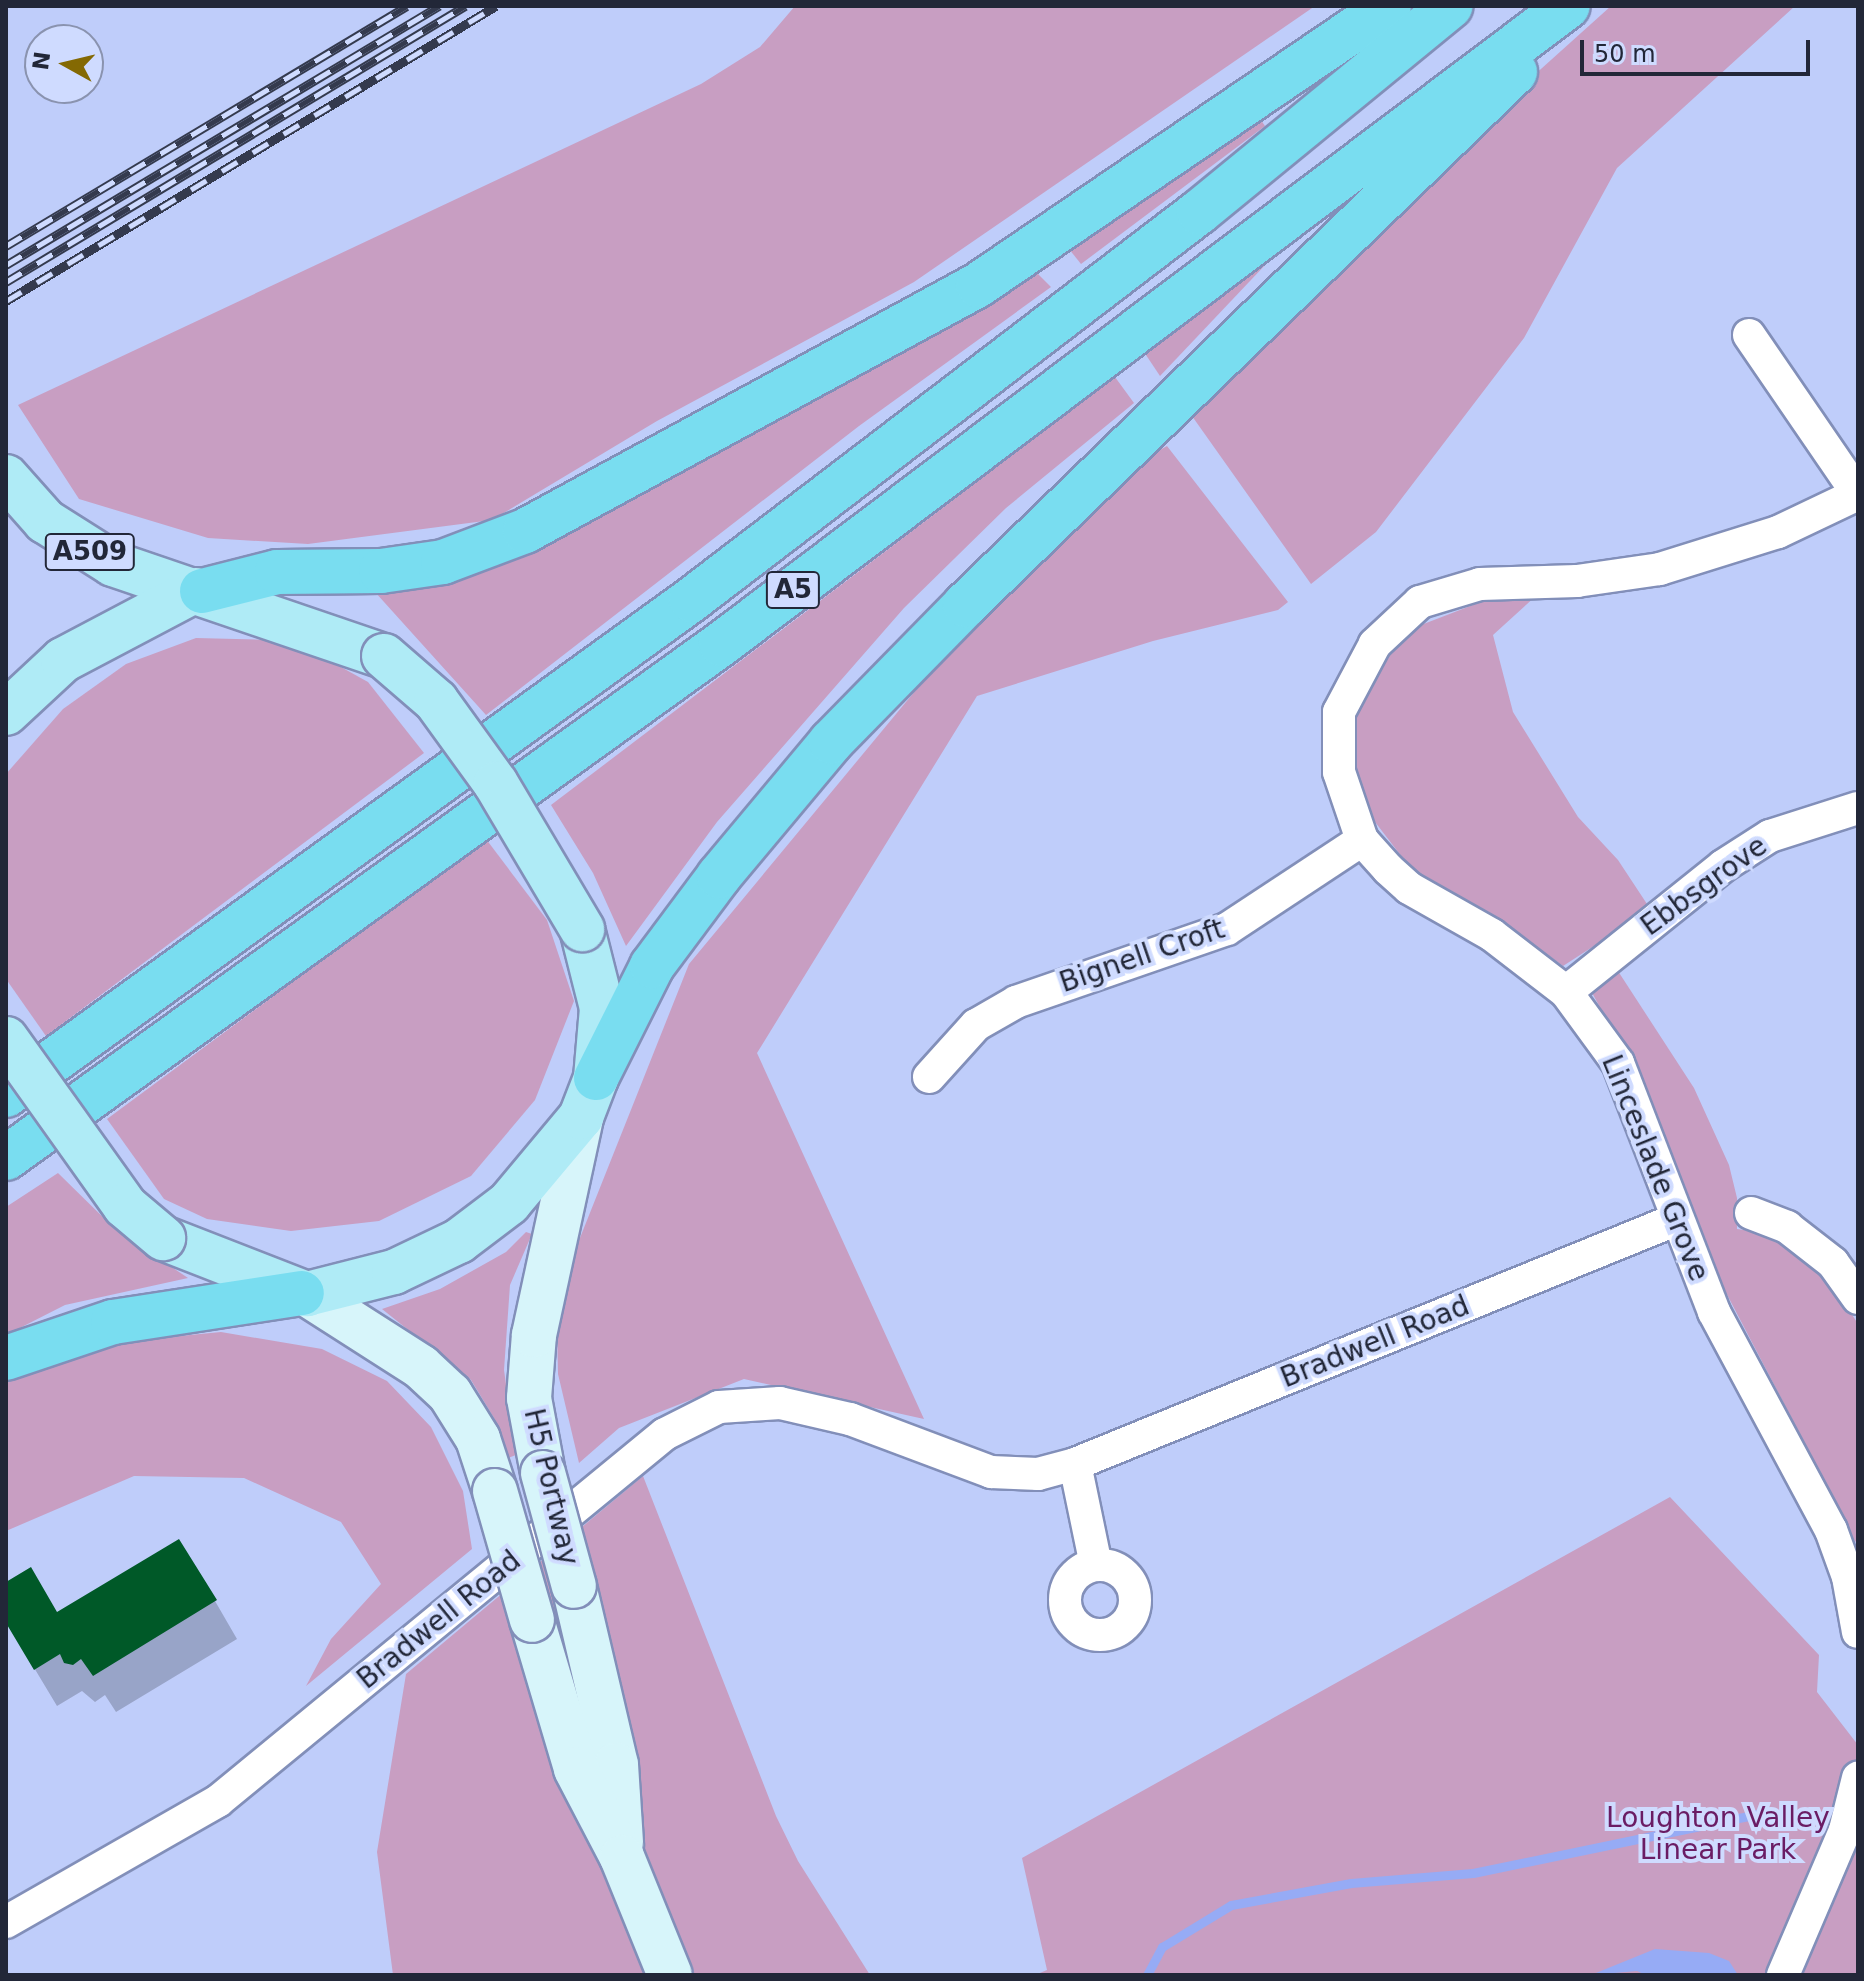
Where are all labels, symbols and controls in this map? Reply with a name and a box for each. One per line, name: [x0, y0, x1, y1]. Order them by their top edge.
north arrow: [24, 24, 104, 104]
scale bar: [1584, 24, 1814, 74]
text: 50 m: [1594, 40, 1656, 68]
text: N: [28, 50, 55, 72]
road number: A509: [44, 530, 136, 574]
road number: A5: [765, 568, 821, 612]
street label: Ebbsgrove: [1634, 829, 1774, 943]
street label: Bignell Croft: [1055, 912, 1229, 1000]
street label: Linceslade Grove: [1594, 1050, 1716, 1286]
street label: Bradwell Road: [1276, 1289, 1474, 1395]
street label: H5 Portway: [517, 1405, 585, 1569]
street label: Bradwell Road: [351, 1544, 527, 1696]
park label: Loughton Valley Linear Park: [1606, 1801, 1830, 1867]

